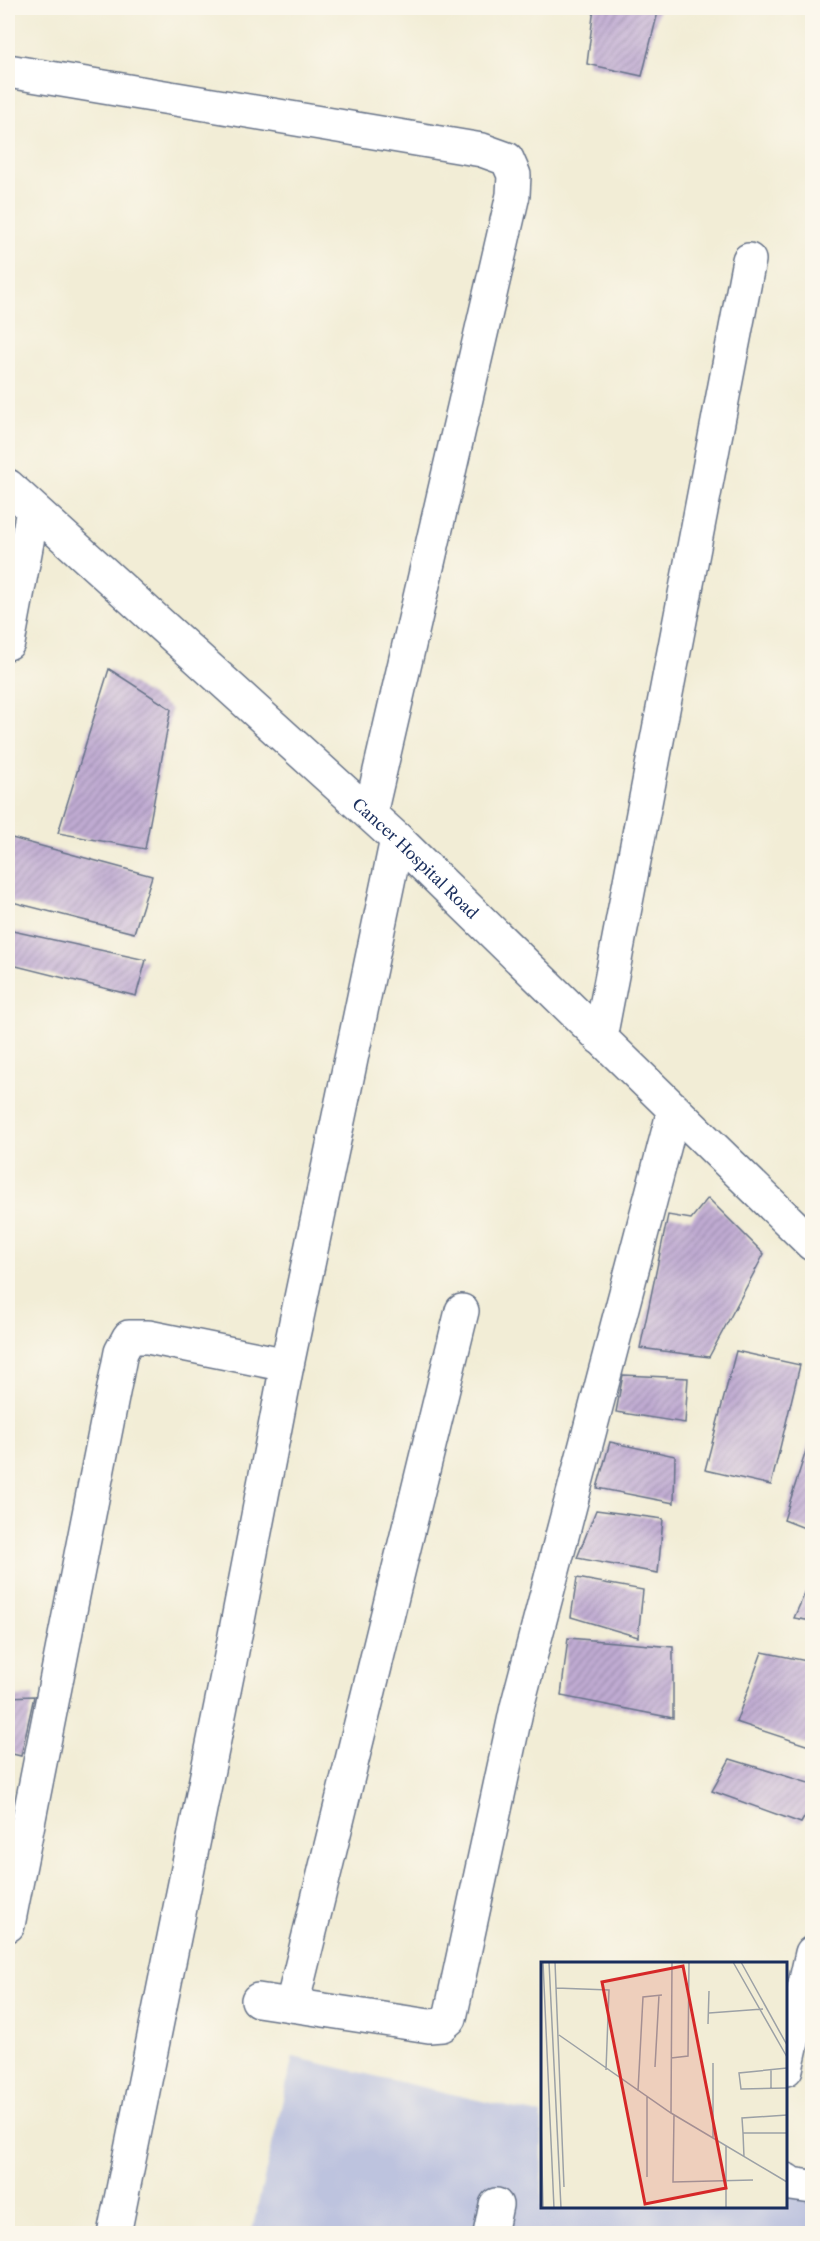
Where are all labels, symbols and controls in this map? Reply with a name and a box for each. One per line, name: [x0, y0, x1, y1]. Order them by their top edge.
street label: Cancer Hospital Road: [348, 794, 483, 923]
inset map: [541, 1962, 787, 2208]

